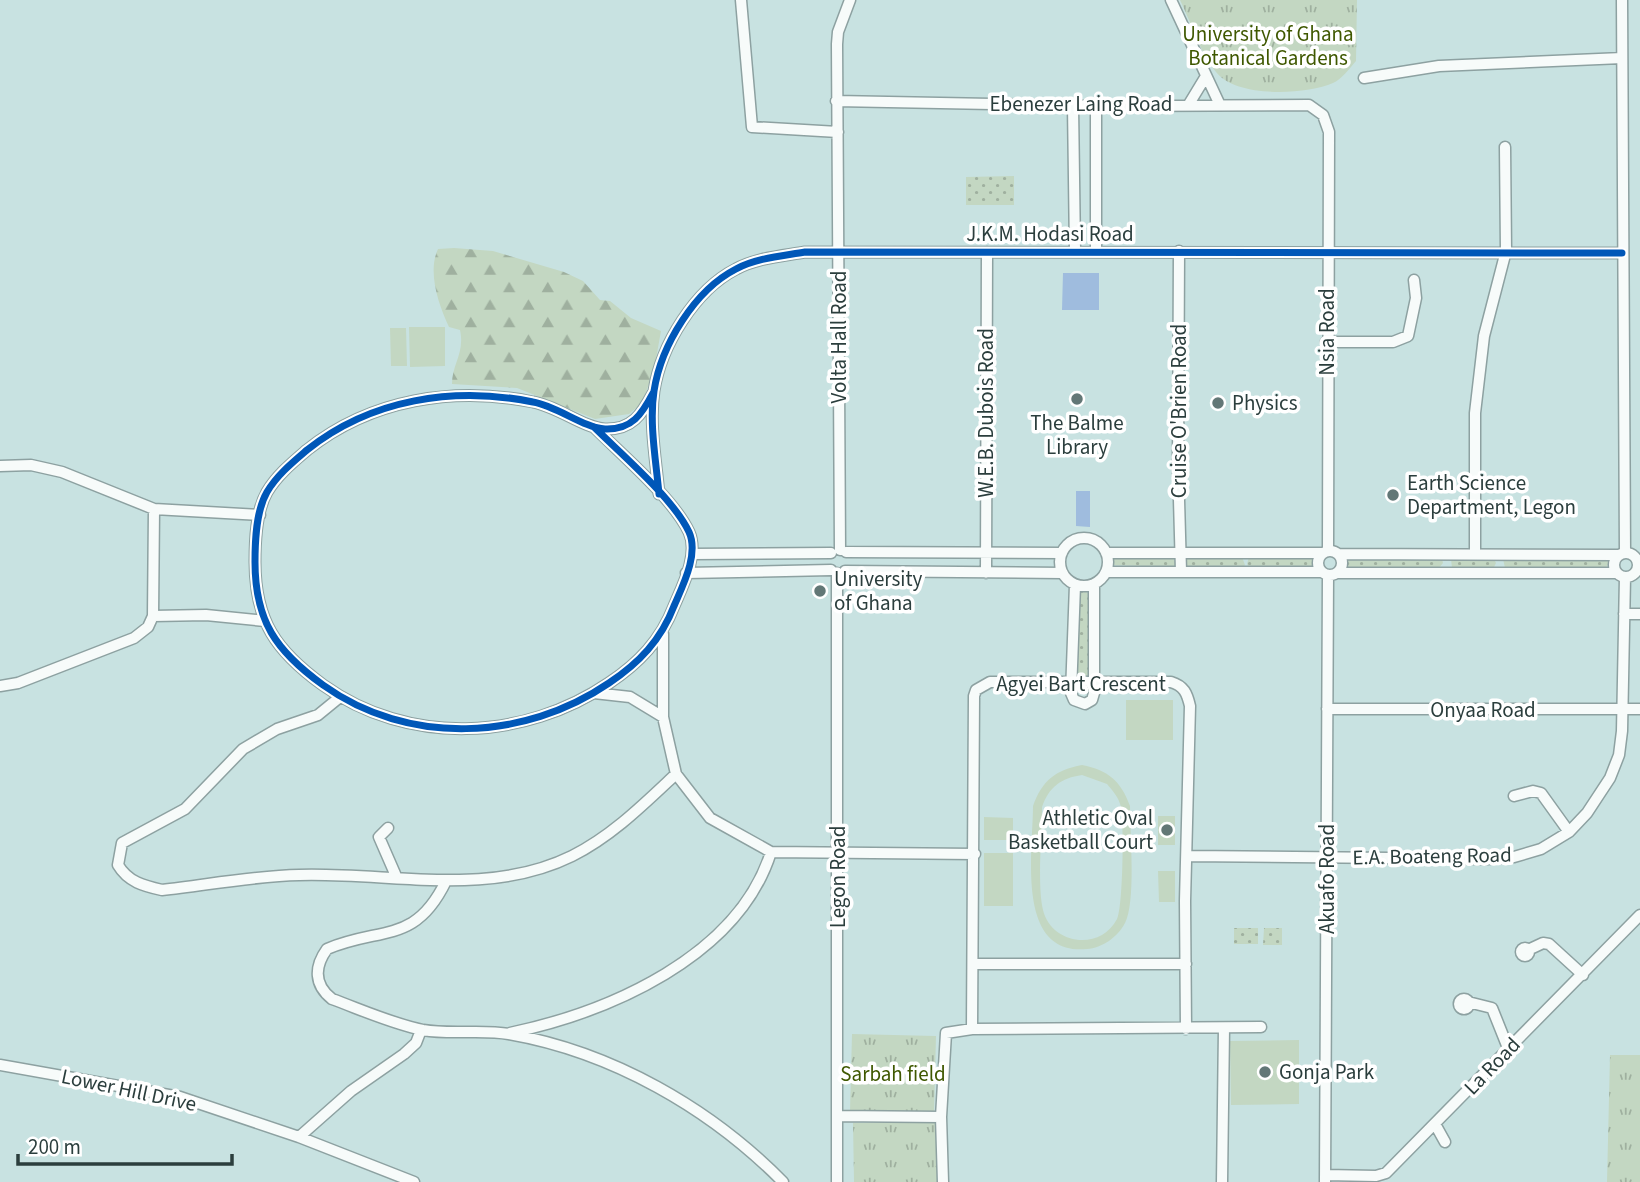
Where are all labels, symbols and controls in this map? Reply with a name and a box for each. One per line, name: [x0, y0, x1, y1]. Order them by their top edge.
park label: University of Ghana Botanical Gardens: [1182, 19, 1354, 73]
street label: Ebenezer Laing Road: [990, 89, 1172, 119]
street label: J.K.M. Hodasi Road: [966, 219, 1134, 249]
street label: Volta Hall Road: [824, 271, 854, 403]
street label: Nsia Road: [1312, 288, 1342, 376]
street label: Cruise O'Brien Road: [1164, 324, 1194, 498]
street label: W.E.B. Dubois Road: [971, 328, 1001, 498]
place label: Physics: [1232, 388, 1298, 418]
marker: The Balme Library: [1069, 391, 1085, 407]
marker: Physics: [1210, 395, 1226, 411]
place label: The Balme Library: [1030, 408, 1124, 462]
place label: Earth Science Department, Legon: [1407, 468, 1576, 522]
marker: Earth Science Department, Legon: [1385, 487, 1401, 503]
place label: University of Ghana: [834, 564, 923, 618]
marker: University of Ghana: [812, 583, 828, 599]
street label: Agyei Bart Crescent: [996, 669, 1166, 699]
street label: Onyaa Road: [1430, 695, 1536, 725]
place label: Athletic Oval Basketball Court: [1008, 803, 1153, 857]
marker: Athletic Oval Basketball Court: [1159, 822, 1175, 838]
street label: Akuafo Road: [1312, 824, 1342, 934]
street label: Legon Road: [823, 826, 853, 928]
street label: E.A. Boateng Road: [1352, 840, 1512, 872]
street label: La Road: [1457, 1030, 1527, 1102]
place label: Gonja Park: [1279, 1057, 1375, 1087]
park label: Sarbah field: [840, 1059, 946, 1089]
street label: Lower Hill Drive: [59, 1061, 199, 1119]
marker: Gonja Park: [1257, 1064, 1273, 1080]
scale bar: [18, 1122, 231, 1166]
text: 200 m: [28, 1132, 81, 1162]

